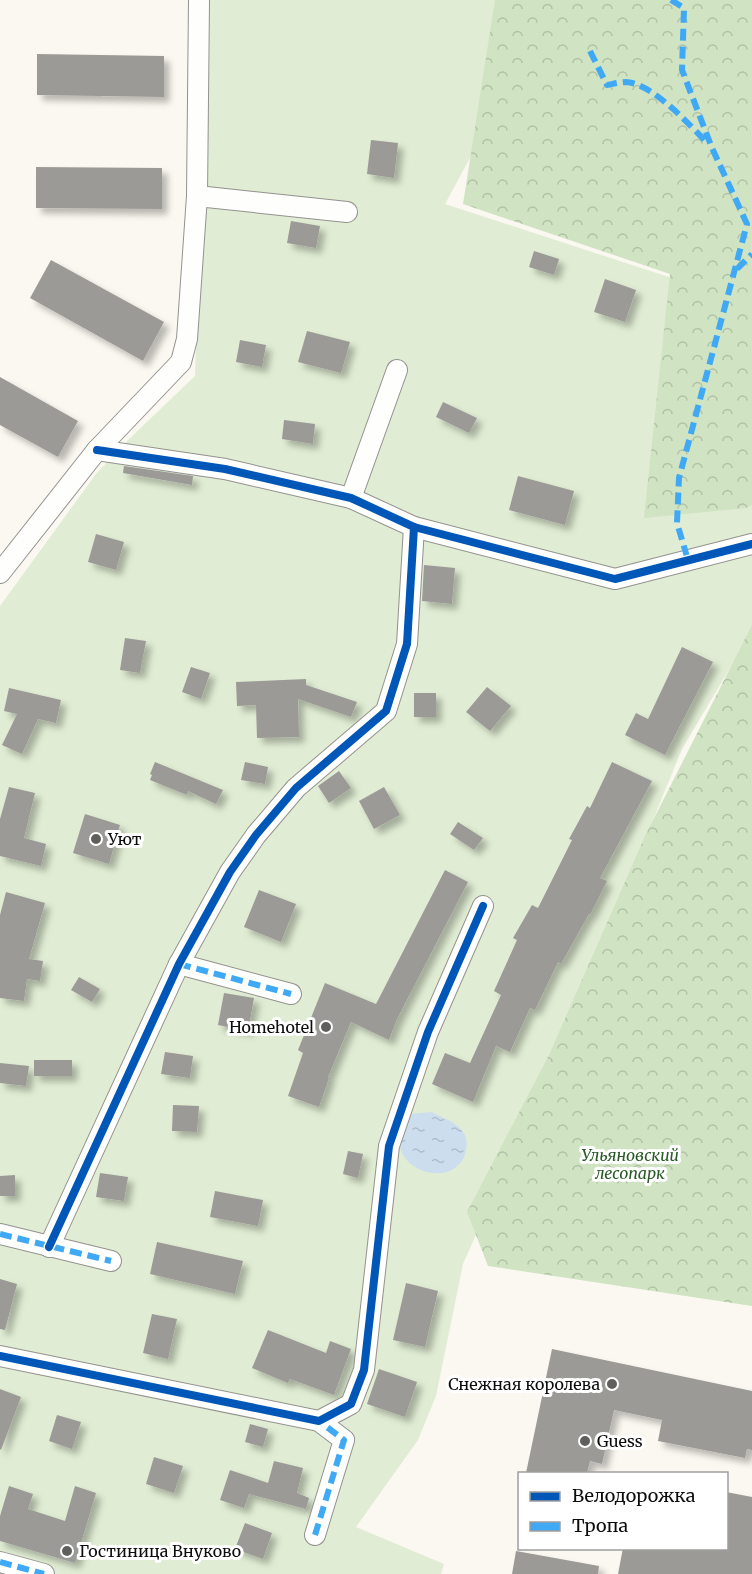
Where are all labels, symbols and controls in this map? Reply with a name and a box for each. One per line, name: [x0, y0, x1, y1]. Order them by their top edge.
place label: Уют: [107, 829, 142, 849]
marker: Уют: [89, 832, 103, 846]
place label: Homehotel: [229, 1017, 314, 1037]
marker: Homehotel: [319, 1020, 333, 1034]
park label: Ульяновский лесопарк: [581, 1145, 679, 1183]
place label: Снежная королева: [448, 1374, 600, 1394]
marker: Снежная королева: [605, 1377, 619, 1391]
place label: Guess: [597, 1431, 643, 1451]
marker: Guess: [578, 1434, 592, 1448]
legend: [518, 1472, 728, 1550]
text: Велодорожка: [572, 1484, 696, 1507]
text: Тропа: [572, 1514, 628, 1537]
place label: Гостиница Внуково: [79, 1541, 241, 1561]
marker: Гостиница Внуково: [60, 1544, 74, 1558]

